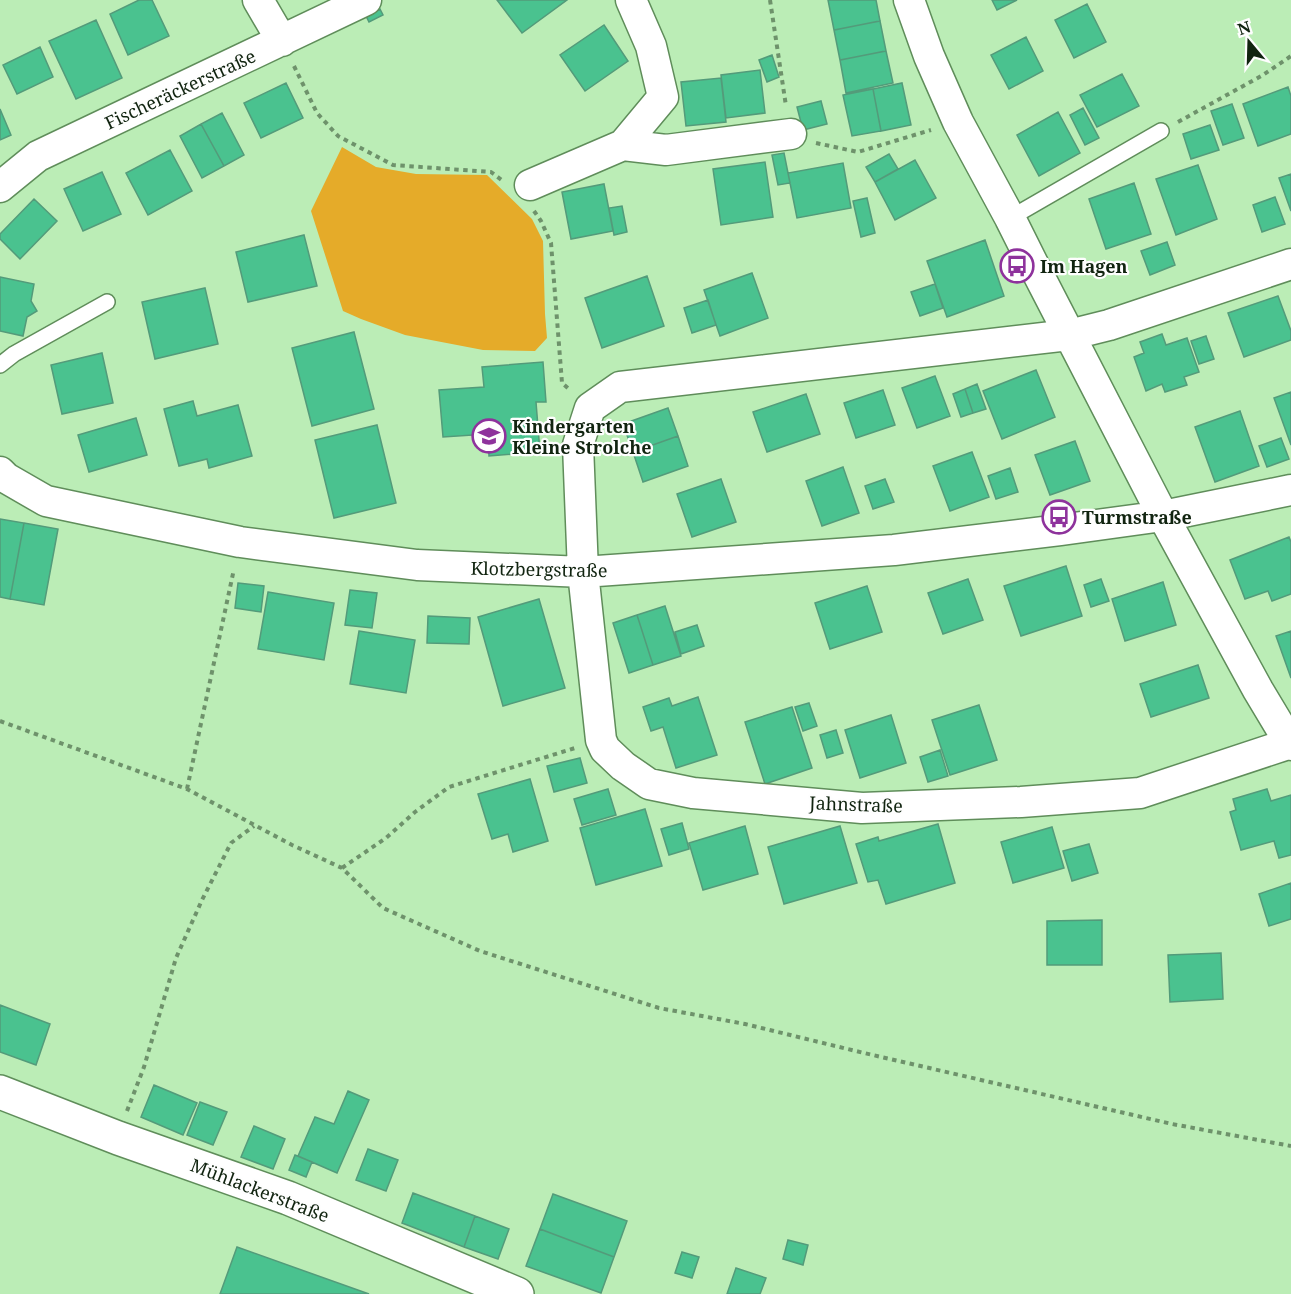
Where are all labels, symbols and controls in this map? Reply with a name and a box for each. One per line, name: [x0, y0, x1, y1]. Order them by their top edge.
north arrow: [1219, 12, 1279, 72]
text: N: [1235, 15, 1254, 40]
street label: Fischeräckerstraße: [101, 44, 259, 134]
bus stop icon: Im Hagen: [999, 248, 1035, 284]
place label: Im Hagen: [1040, 254, 1128, 278]
place label: Kindergarten Kleine Strolche: [512, 414, 651, 459]
school or university icon: Kindergarten Kleine Strolche: [471, 418, 507, 454]
bus stop icon: Turmstraße: [1041, 499, 1077, 535]
place label: Turmstraße: [1082, 505, 1192, 529]
street label: Klotzbergstraße: [470, 556, 608, 582]
street label: Jahnstraße: [808, 790, 903, 818]
street label: Mühlackerstraße: [187, 1153, 333, 1227]

